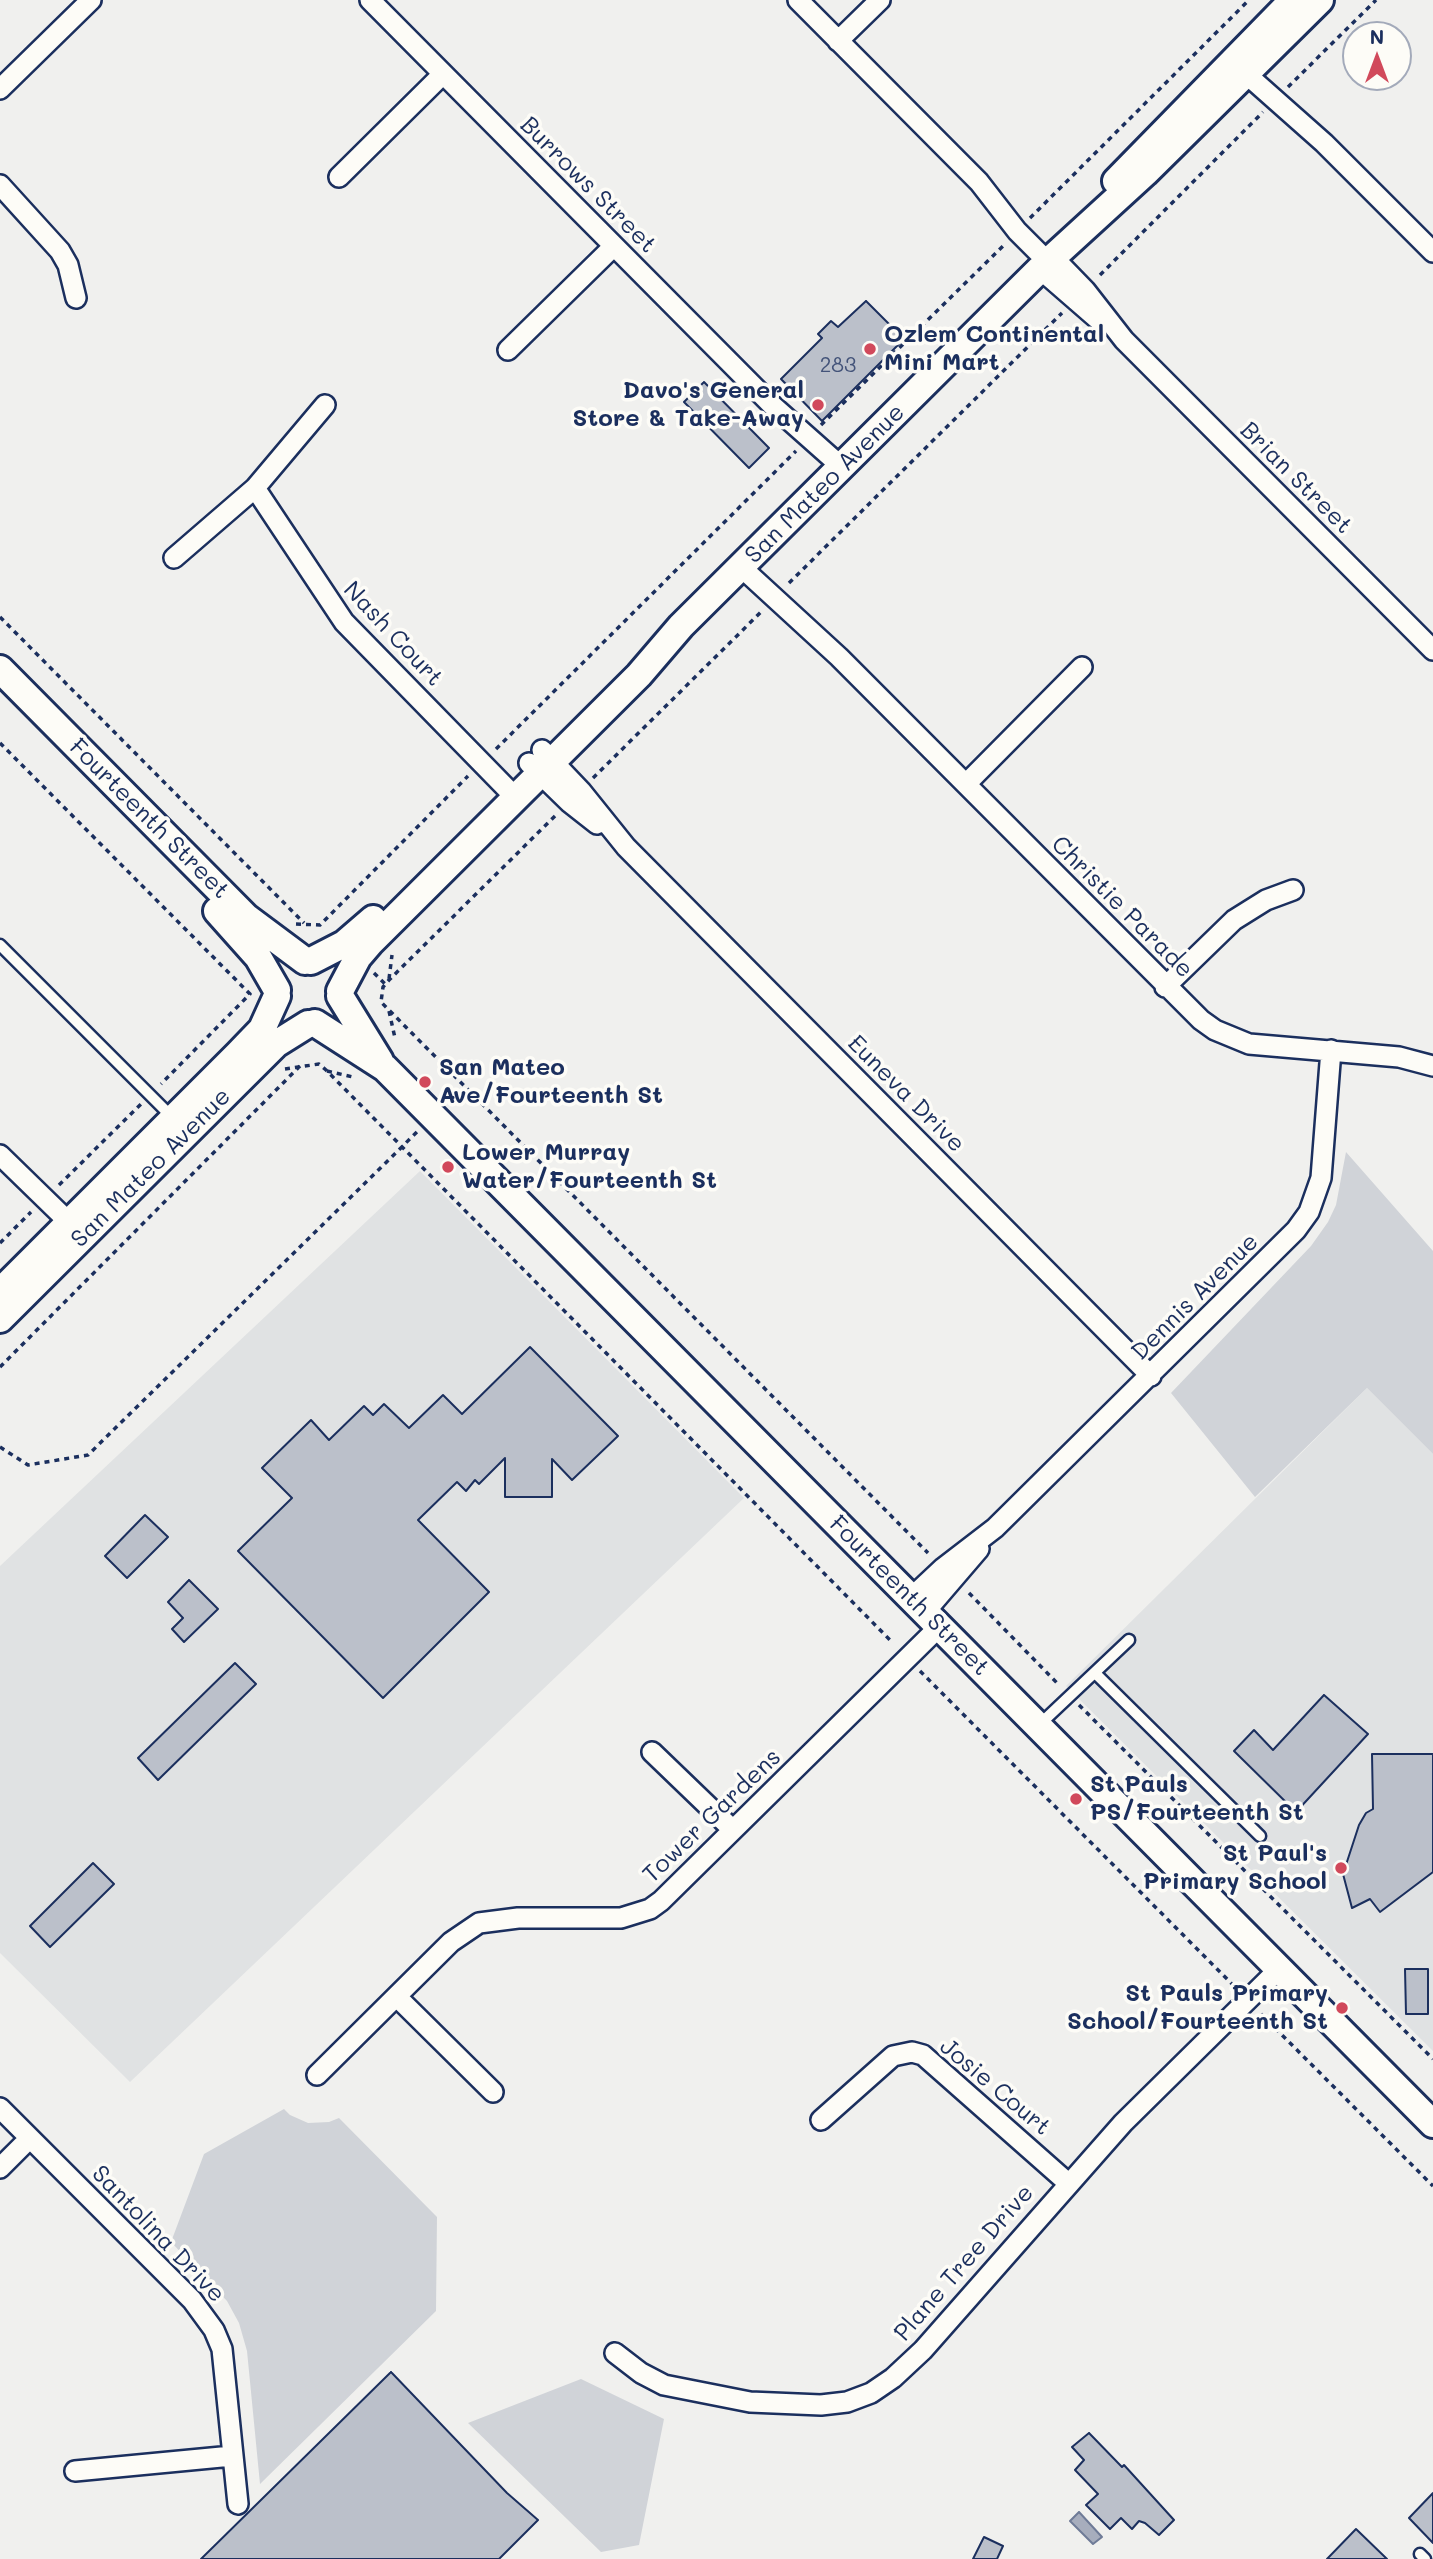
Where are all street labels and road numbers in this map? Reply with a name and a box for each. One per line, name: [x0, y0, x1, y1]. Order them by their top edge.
street label: Burrows Street: [514, 111, 662, 259]
street label: San Mateo Avenue: [739, 398, 911, 570]
street label: Brian Street: [1234, 416, 1358, 540]
street label: Nash Court: [337, 576, 449, 692]
street label: Fourteenth Street: [63, 733, 235, 905]
street label: Christie Parade: [1045, 830, 1199, 984]
street label: Euneva Drive: [841, 1029, 971, 1159]
street label: San Mateo Avenue: [65, 1082, 237, 1254]
street label: Dennis Avenue: [1126, 1228, 1264, 1366]
street label: Fourteenth Street: [823, 1510, 995, 1682]
street label: Tower Gardens: [637, 1743, 787, 1889]
street label: Josie Court: [934, 2032, 1056, 2142]
street label: Santolina Drive: [85, 2160, 231, 2308]
street label: Plane Tree Drive: [888, 2179, 1040, 2347]

